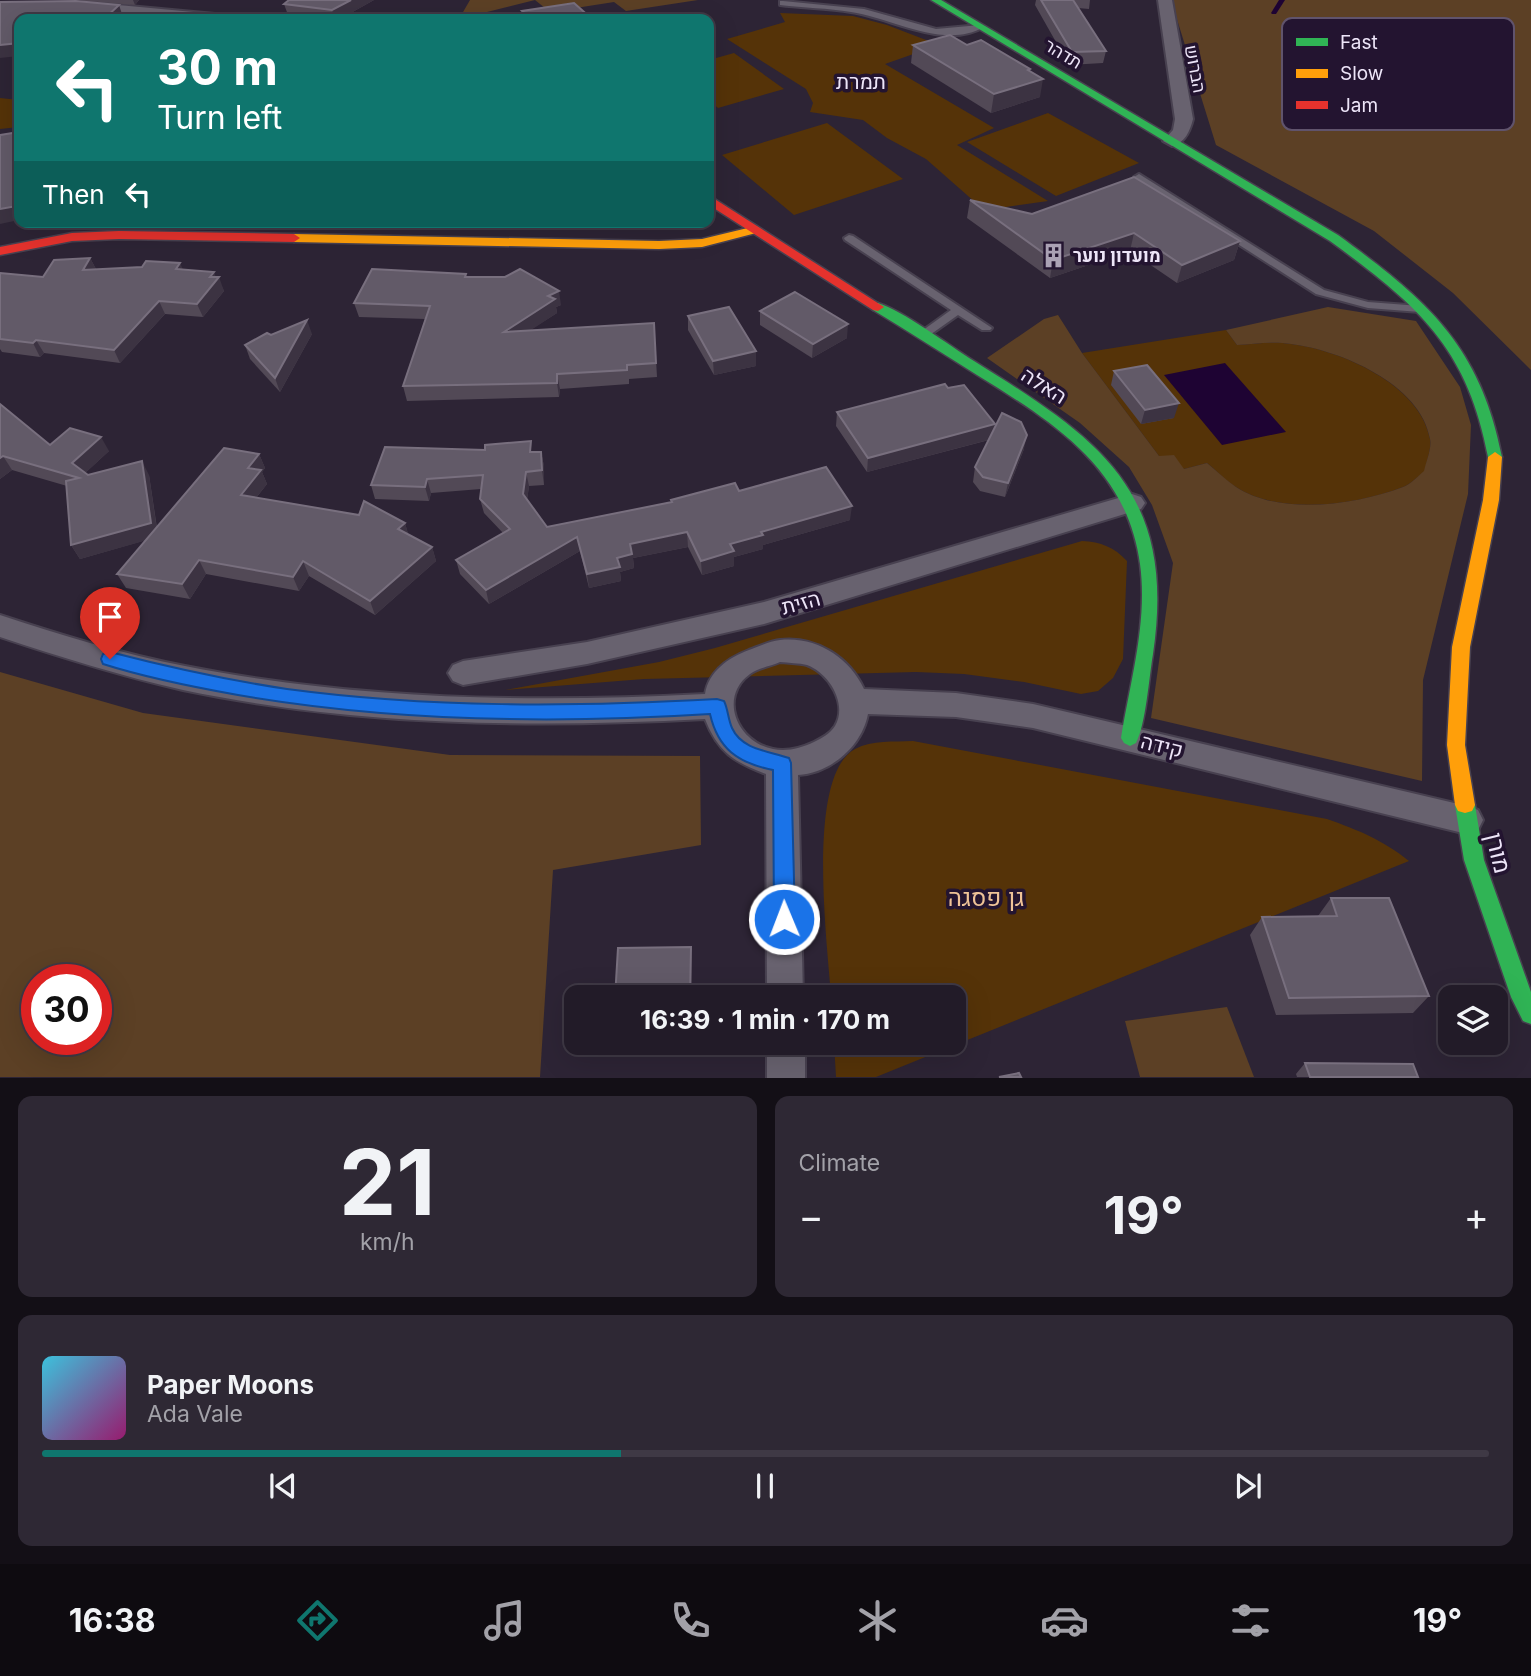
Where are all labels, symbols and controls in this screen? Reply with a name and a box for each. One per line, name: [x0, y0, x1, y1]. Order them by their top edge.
legend: [1282, 18, 1514, 130]
text: Fast: [1340, 31, 1378, 54]
street label: תדהר: [1041, 34, 1086, 73]
text: 30 m: [157, 38, 278, 97]
icon: left: [42, 42, 133, 133]
street label: הברוש: [1181, 43, 1210, 95]
text: Slow: [1340, 62, 1383, 85]
district label: תמרת: [836, 69, 886, 94]
text: Jam: [1340, 94, 1378, 117]
text: Turn left: [157, 98, 282, 137]
icon: left: [119, 175, 157, 213]
text: Then: [42, 179, 105, 210]
building icon: מועדון נוער: [1039, 242, 1067, 270]
place label: מועדון נוער: [1073, 245, 1161, 266]
street label: האלה: [1017, 362, 1072, 409]
street label: הזית: [779, 585, 823, 620]
pin: [80, 587, 140, 659]
icon: arrive: [91, 598, 129, 636]
street label: קידה: [1138, 728, 1186, 763]
street label: מורן: [1479, 829, 1518, 876]
position arrow: [747, 882, 821, 956]
park label: גן פסגה: [948, 883, 1024, 912]
speed limit sign: 30: [21, 964, 112, 1055]
map controls: [1438, 985, 1508, 1055]
button: layers: [1438, 985, 1508, 1055]
text: 16:39 · 1 min · 170 m: [640, 1004, 890, 1035]
text: 21: [339, 1127, 436, 1237]
text: Climate: [799, 1149, 880, 1177]
text: 19°: [1104, 1184, 1184, 1247]
text: −: [799, 1193, 824, 1239]
text: +: [1464, 1193, 1489, 1239]
text: km/h: [360, 1228, 415, 1256]
text: Paper Moons: [147, 1369, 314, 1400]
text: Ada Vale: [147, 1400, 243, 1428]
icon: previous: [264, 1467, 302, 1505]
icon: pause: [746, 1467, 784, 1505]
icon: next: [1229, 1467, 1267, 1505]
icon: directions: [293, 1596, 342, 1645]
icon: music: [480, 1596, 529, 1645]
icon: phone: [666, 1596, 715, 1645]
icon: climate: [853, 1596, 902, 1645]
icon: car: [1040, 1596, 1089, 1645]
icon: filters: [1226, 1596, 1275, 1645]
text: 16:38: [69, 1601, 156, 1640]
text: 19°: [1413, 1601, 1462, 1640]

